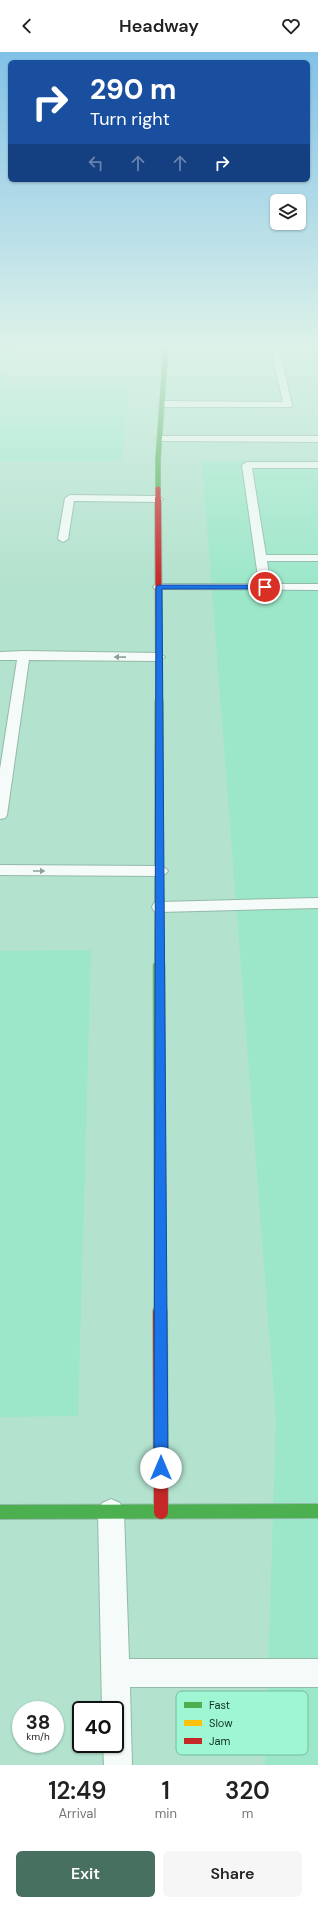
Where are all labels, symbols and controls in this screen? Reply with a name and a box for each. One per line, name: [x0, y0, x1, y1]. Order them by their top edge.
text: Headway: [119, 14, 199, 38]
icon: back: [16, 15, 38, 37]
icon: heart: [280, 15, 302, 37]
text: 290 m: [90, 71, 176, 108]
icon: right: [24, 76, 76, 128]
text: Turn right: [90, 107, 170, 131]
icon: left: [85, 152, 107, 174]
icon: ahead: [127, 152, 149, 174]
icon: ahead: [169, 152, 191, 174]
icon: right: [211, 152, 233, 174]
map controls: [270, 194, 306, 230]
button: layers: [270, 194, 306, 230]
pin: [248, 570, 282, 604]
icon: arrive: [254, 576, 276, 598]
one-way arrow: [114, 653, 126, 660]
one-way arrow: [33, 867, 45, 874]
position arrow: [140, 1447, 182, 1489]
legend: [176, 1691, 308, 1755]
text: Fast: [209, 1698, 230, 1712]
speed limit sign: 40: [72, 1701, 124, 1753]
text: 38: [26, 1709, 50, 1735]
text: Slow: [209, 1716, 233, 1730]
text: km/h: [26, 1730, 50, 1743]
text: Jam: [209, 1734, 230, 1748]
text: 12:49: [48, 1775, 107, 1806]
text: 1: [162, 1775, 170, 1806]
text: 320: [225, 1775, 270, 1806]
text: Arrival: [58, 1805, 96, 1822]
text: min: [155, 1805, 177, 1822]
text: m: [242, 1805, 253, 1822]
button: Exit: [16, 1851, 155, 1897]
button: Share: [163, 1851, 302, 1897]

